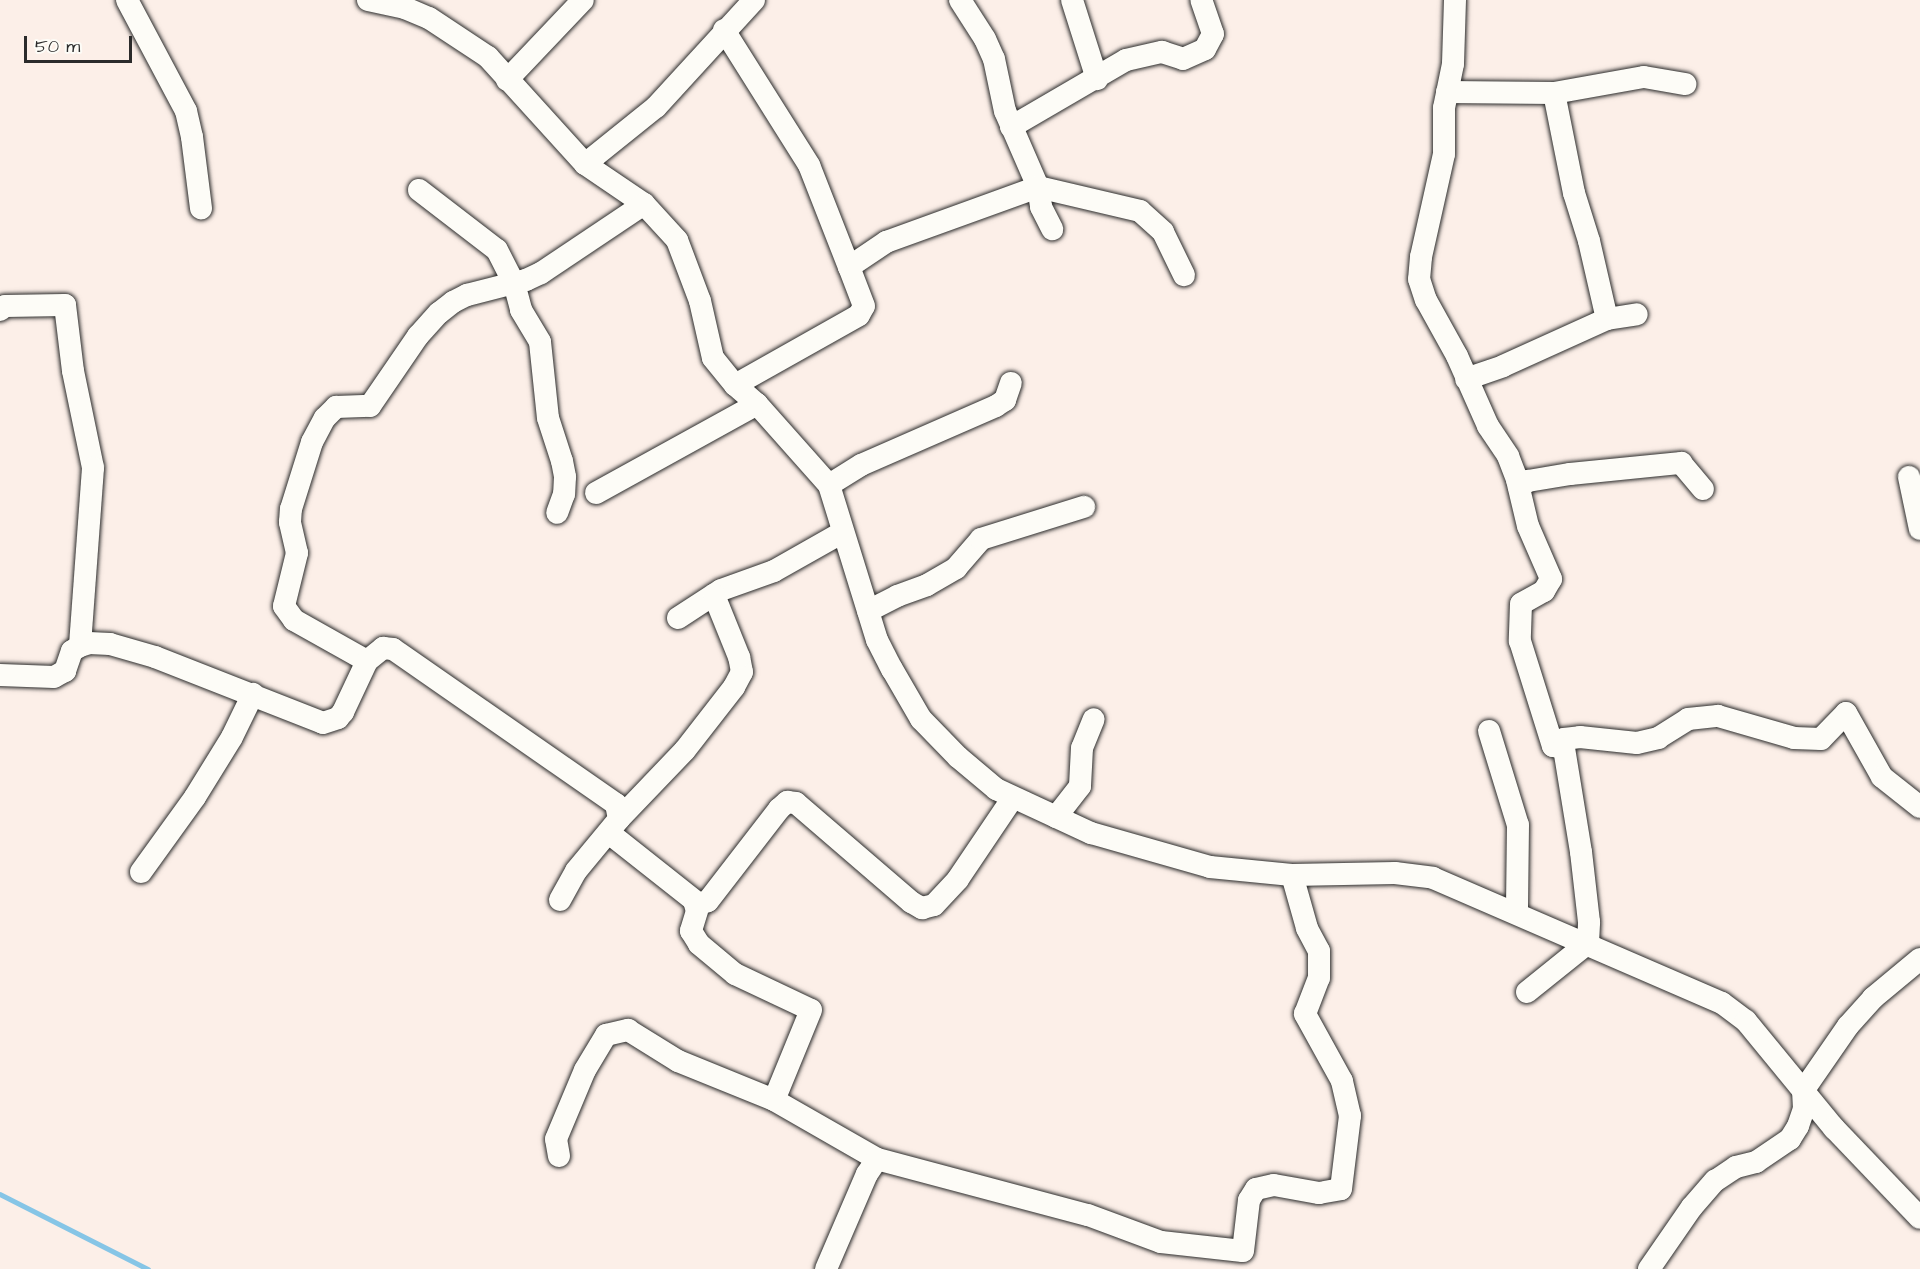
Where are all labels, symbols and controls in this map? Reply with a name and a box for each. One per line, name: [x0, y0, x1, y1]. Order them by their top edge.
scale bar: [27, 24, 135, 62]
text: 50 m: [35, 34, 80, 59]

